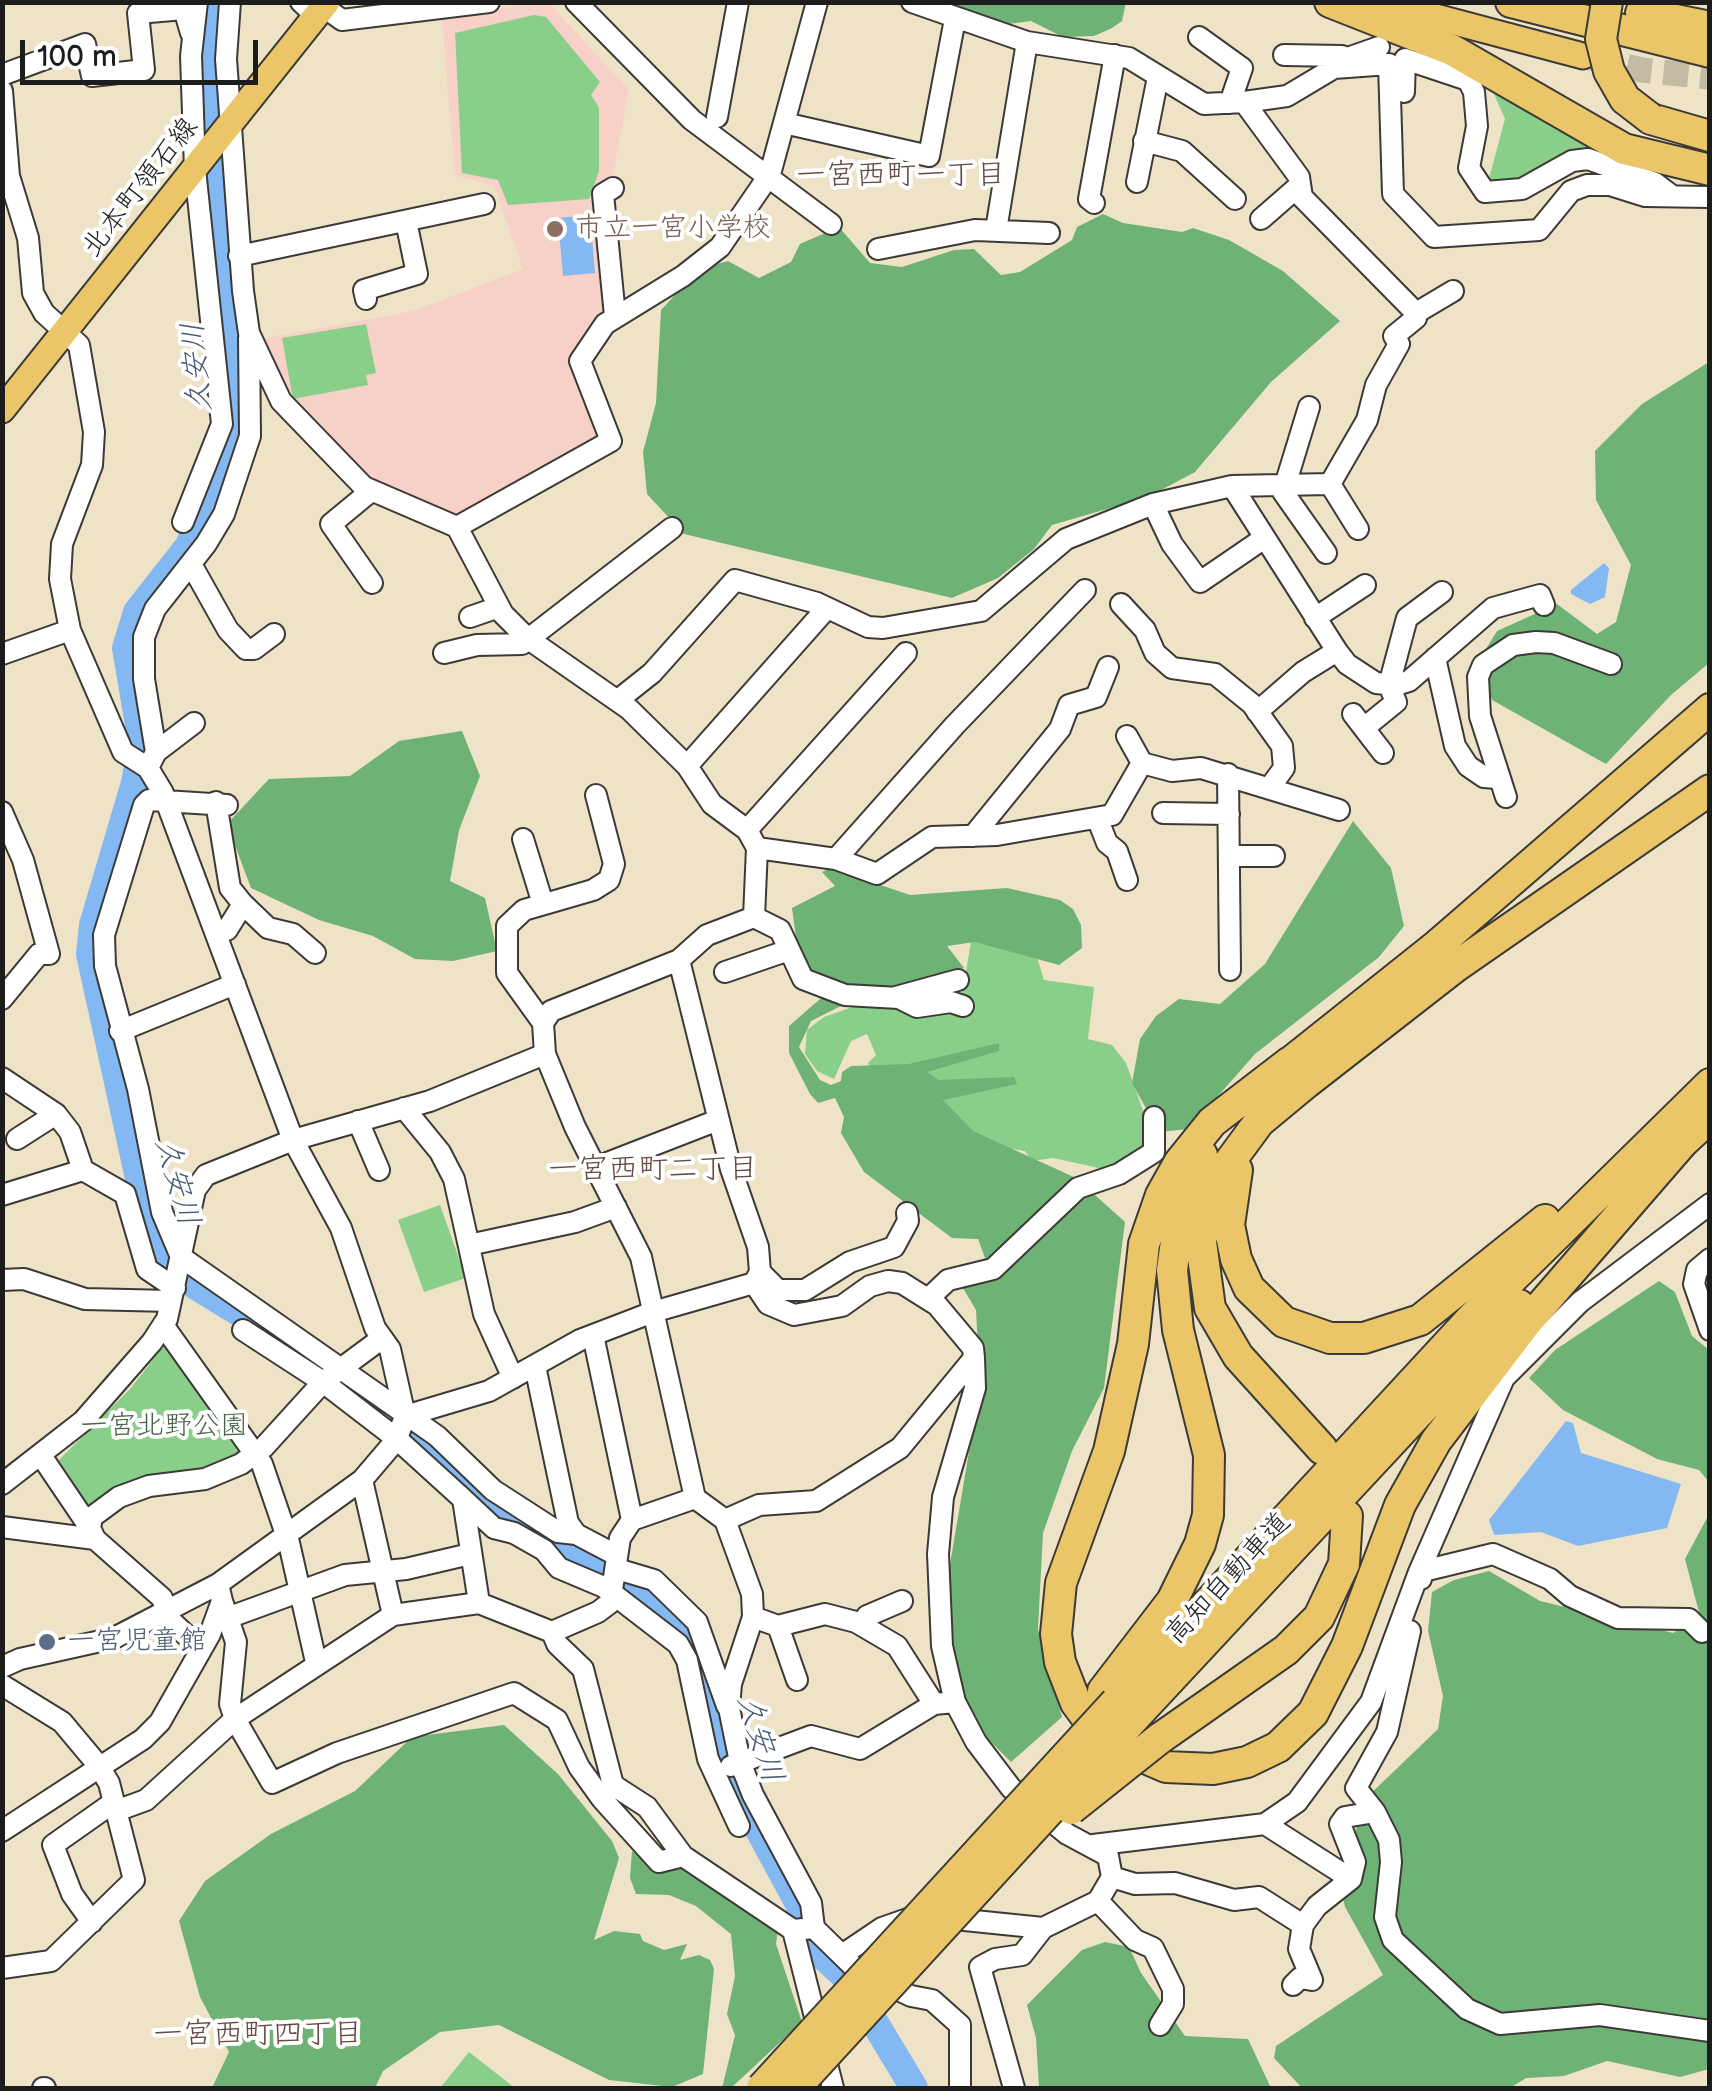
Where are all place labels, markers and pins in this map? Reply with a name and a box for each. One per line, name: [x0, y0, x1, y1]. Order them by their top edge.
place label: 市立一宮小学校: [575, 212, 771, 246]
marker: 市立一宮小学校: [544, 218, 566, 240]
place label: 一宮児童館: [67, 1625, 207, 1659]
marker: 一宮児童館: [36, 1631, 58, 1653]

